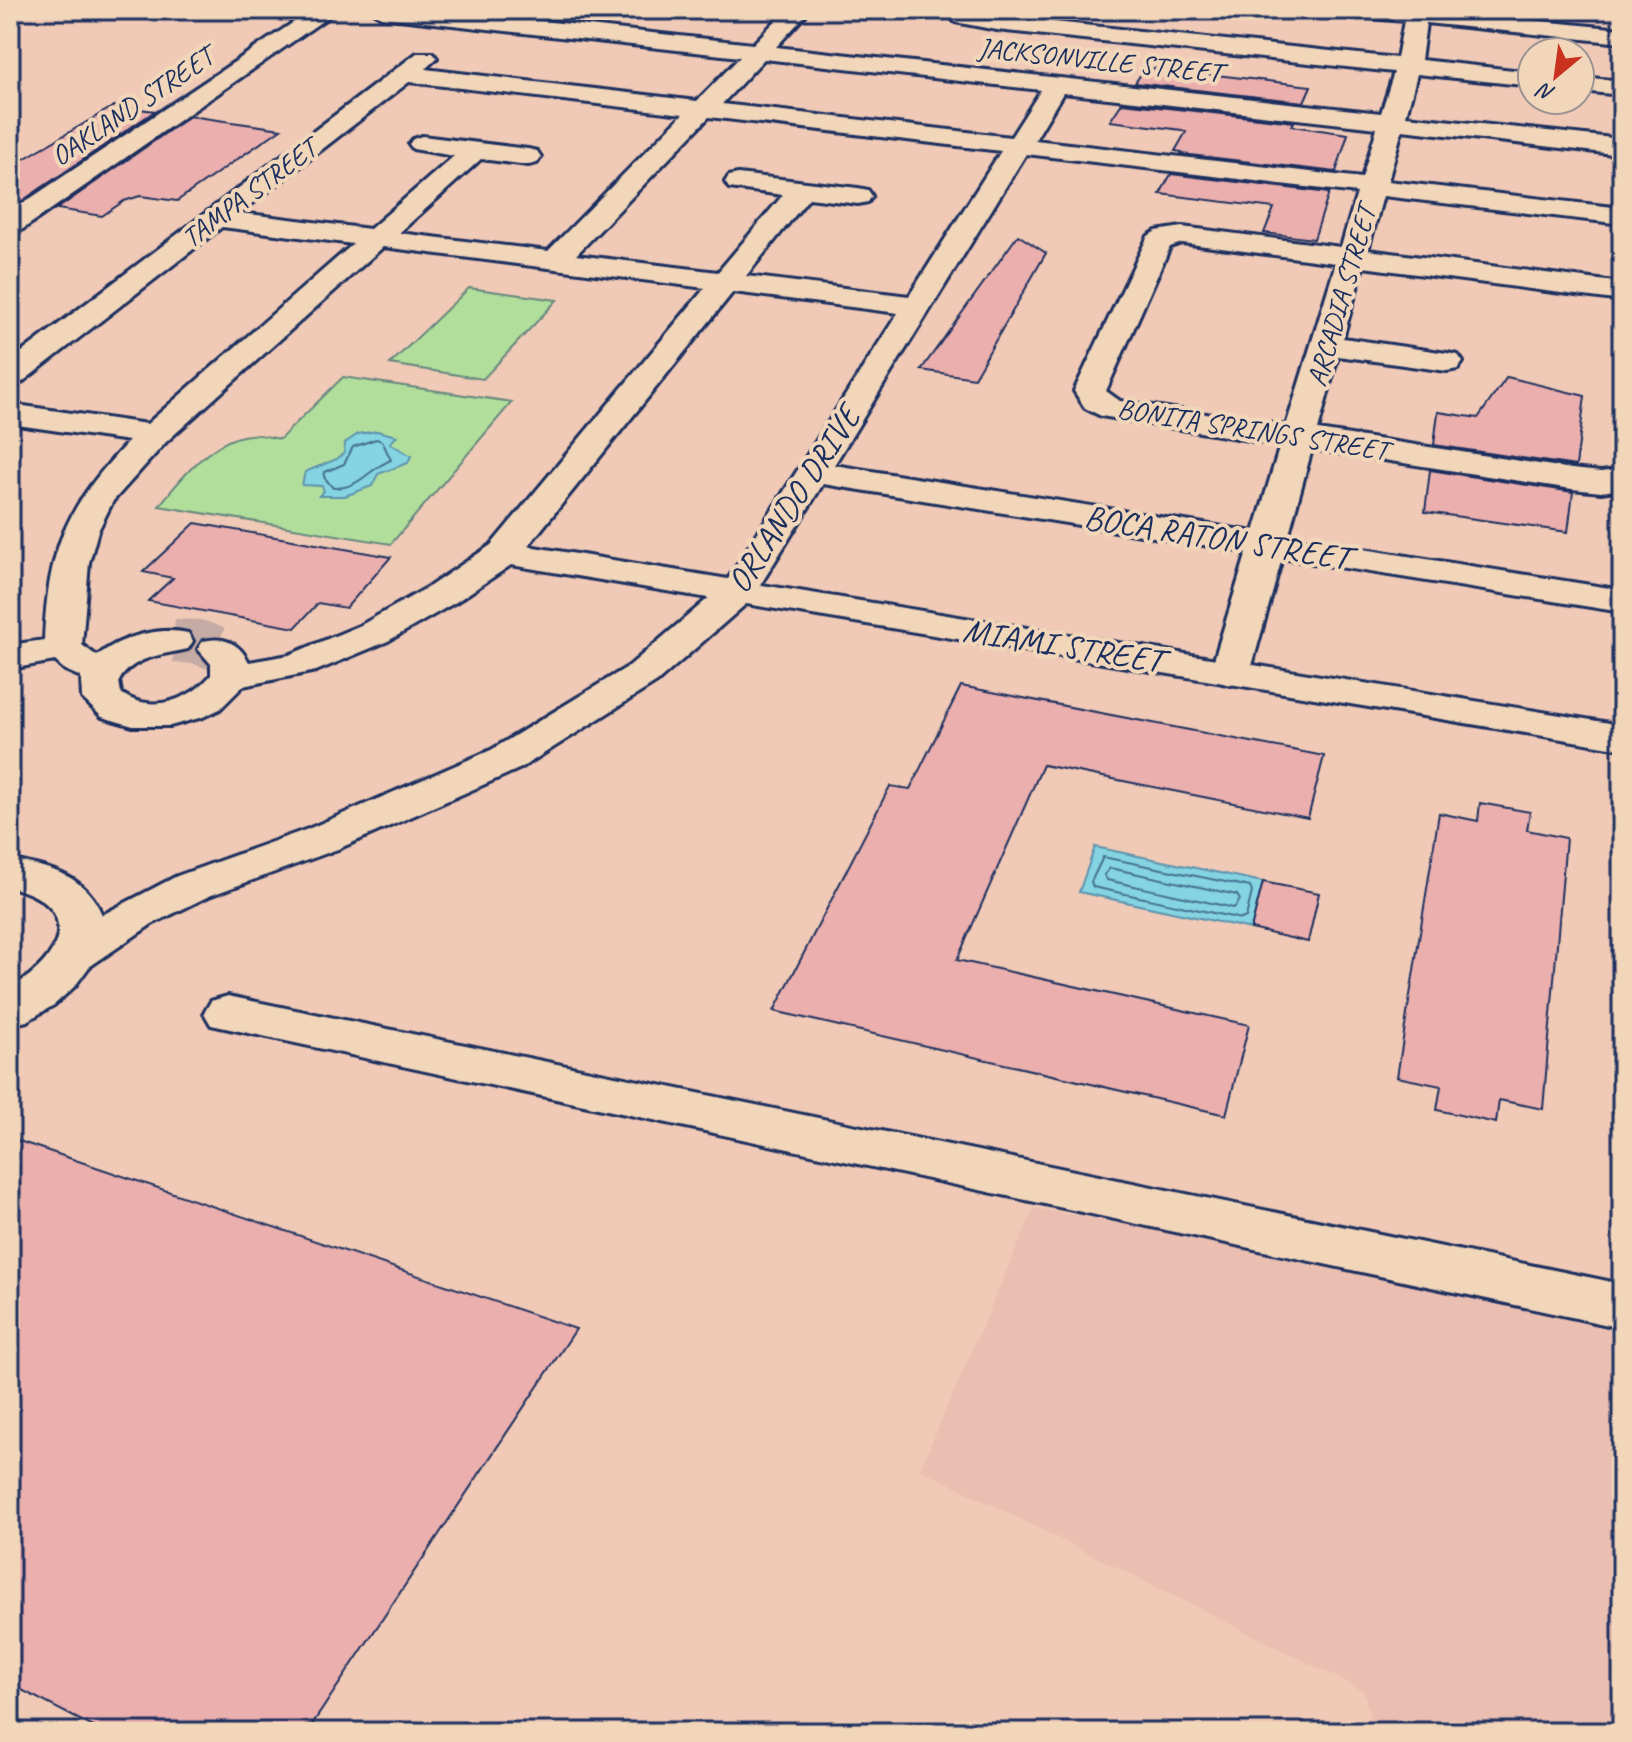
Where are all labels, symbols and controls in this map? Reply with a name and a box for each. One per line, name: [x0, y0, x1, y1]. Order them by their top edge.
street label: JACKSONVILLE STREET: [975, 30, 1230, 91]
street label: OAKLAND STREET: [44, 35, 226, 173]
north arrow: [1516, 36, 1596, 116]
text: N: [1531, 75, 1560, 108]
street label: TAMPA STREET: [174, 127, 328, 255]
street label: ARCADIA STREET: [1299, 196, 1385, 390]
street label: BONITA SPRINGS STREET: [1115, 390, 1397, 469]
street label: ORLANDO DRIVE: [717, 394, 872, 600]
street label: BOCA RATON STREET: [1081, 495, 1361, 581]
street label: MIAMI STREET: [960, 608, 1174, 683]

